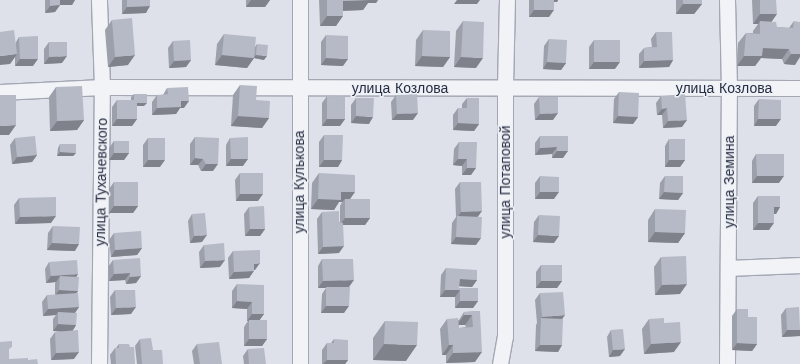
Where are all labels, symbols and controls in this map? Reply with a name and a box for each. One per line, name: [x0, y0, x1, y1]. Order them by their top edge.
street label: улица Козлова: [352, 80, 448, 96]
street label: улица Козлова: [676, 80, 772, 96]
street label: улица Тухачевского: [91, 118, 111, 246]
street label: улица Потаповой: [497, 125, 513, 239]
street label: улица Кулькова: [291, 131, 307, 233]
street label: улица Земина: [721, 136, 737, 228]

